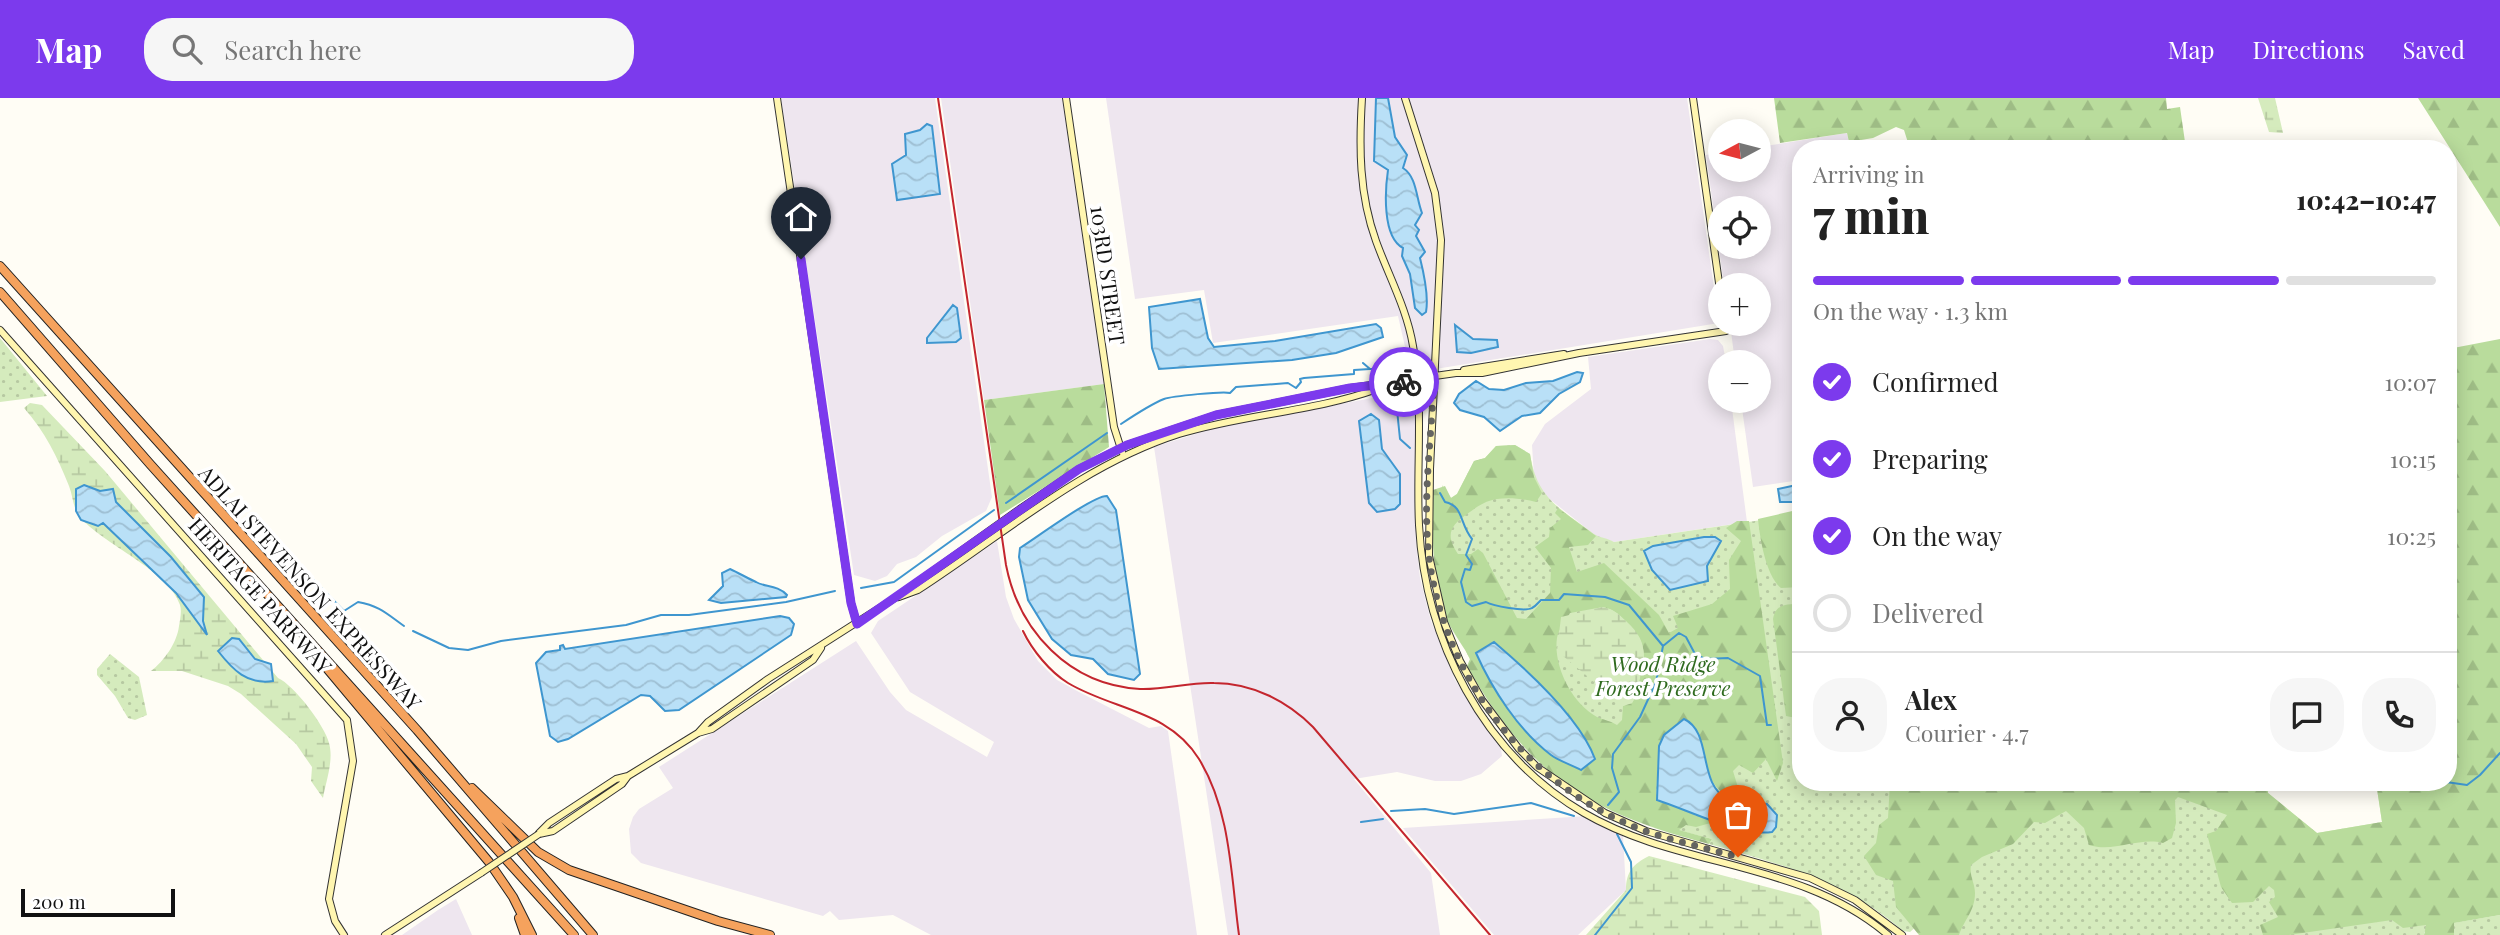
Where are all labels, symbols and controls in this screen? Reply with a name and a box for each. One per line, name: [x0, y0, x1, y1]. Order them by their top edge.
search box: [144, 18, 634, 81]
text: Map: [35, 27, 102, 71]
icon: search: [168, 30, 206, 68]
text: Search here: [224, 32, 362, 67]
text: Map: [2168, 33, 2214, 65]
text: Directions: [2252, 33, 2365, 65]
text: Saved: [2403, 33, 2465, 65]
north arrow: [1708, 119, 1771, 182]
map controls: [1708, 119, 1771, 413]
text: Arriving in: [1813, 158, 1925, 189]
text: 10:42–10:47: [2296, 182, 2436, 217]
text: 7 min: [1813, 184, 1929, 246]
pin: [771, 187, 831, 259]
button: locate: [1708, 196, 1771, 259]
icon: home: [782, 198, 820, 236]
street label: 103RD STREET: [1085, 204, 1133, 346]
button: +: [1708, 273, 1771, 336]
text: On the way · 1.3 km: [1813, 295, 2008, 326]
courier: [1369, 347, 1439, 417]
button: −: [1708, 350, 1771, 413]
icon: bike: [1385, 363, 1423, 401]
icon: check: [1813, 363, 1851, 401]
text: Confirmed: [1872, 364, 1999, 399]
text: 10:07: [2384, 366, 2436, 397]
icon: check: [1813, 440, 1851, 478]
text: Preparing: [1872, 441, 1988, 476]
text: 10:15: [2390, 443, 2436, 474]
street label: ADLAI STEVENSON EXPRESSWAY: [193, 458, 429, 716]
street label: HERITAGE PARKWAY: [183, 511, 339, 680]
icon: check: [1813, 517, 1851, 555]
text: On the way: [1872, 518, 2002, 553]
text: 10:25: [2387, 520, 2436, 551]
text: Delivered: [1872, 595, 1984, 630]
park label: Wood Ridge Forest Preserve: [1594, 649, 1731, 701]
button: person: [1813, 678, 1887, 752]
button: chat: [2270, 678, 2344, 752]
button: phone: [2362, 678, 2436, 752]
text: Alex: [1905, 682, 1957, 717]
text: Courier · 4.7: [1905, 717, 2029, 748]
pin: [1708, 785, 1768, 857]
icon: bag: [1719, 796, 1757, 834]
scale bar: [21, 886, 175, 918]
text: 200 m: [32, 888, 86, 914]

